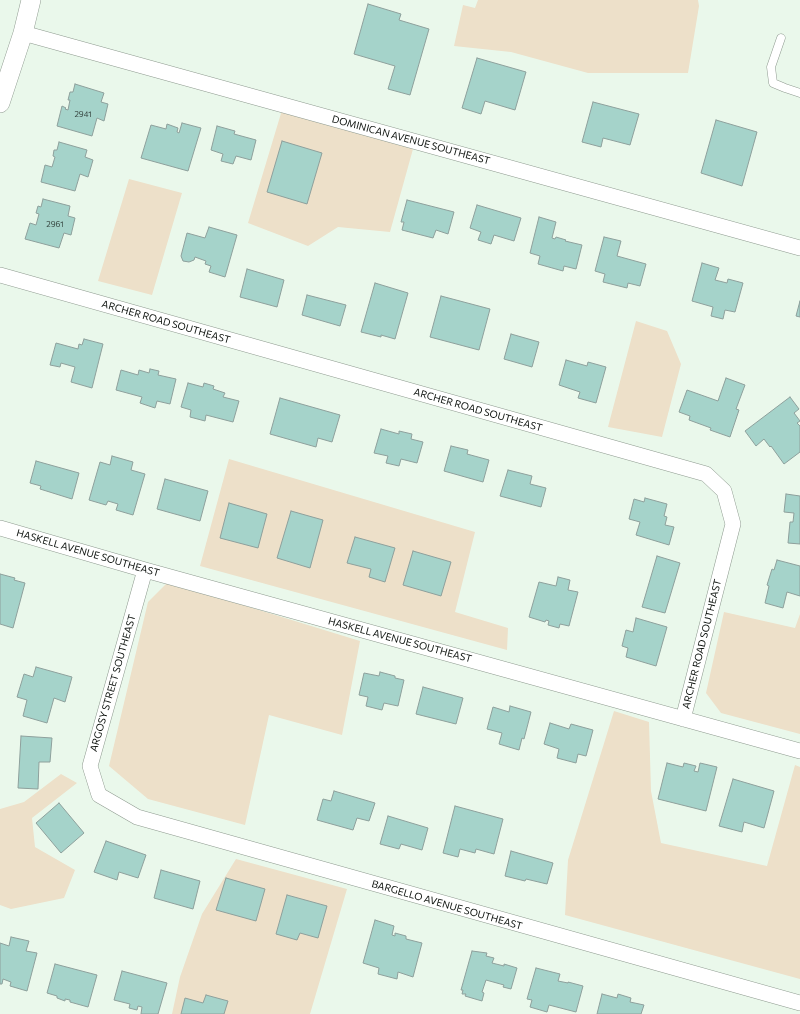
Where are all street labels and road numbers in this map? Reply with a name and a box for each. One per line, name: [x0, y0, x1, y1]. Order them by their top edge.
street label: DOMINICAN AVENUE SOUTHEAST: [331, 113, 491, 167]
street label: ARCHER ROAD SOUTHEAST: [100, 298, 232, 346]
street label: ARCHER ROAD SOUTHEAST: [412, 386, 544, 434]
street label: HASKELL AVENUE SOUTHEAST: [15, 527, 161, 579]
street label: ARCHER ROAD SOUTHEAST: [680, 578, 724, 710]
street label: ARGOSY STREET SOUTHEAST: [88, 613, 138, 753]
street label: HASKELL AVENUE SOUTHEAST: [327, 615, 473, 665]
street label: BARGELLO AVENUE SOUTHEAST: [370, 878, 524, 932]

